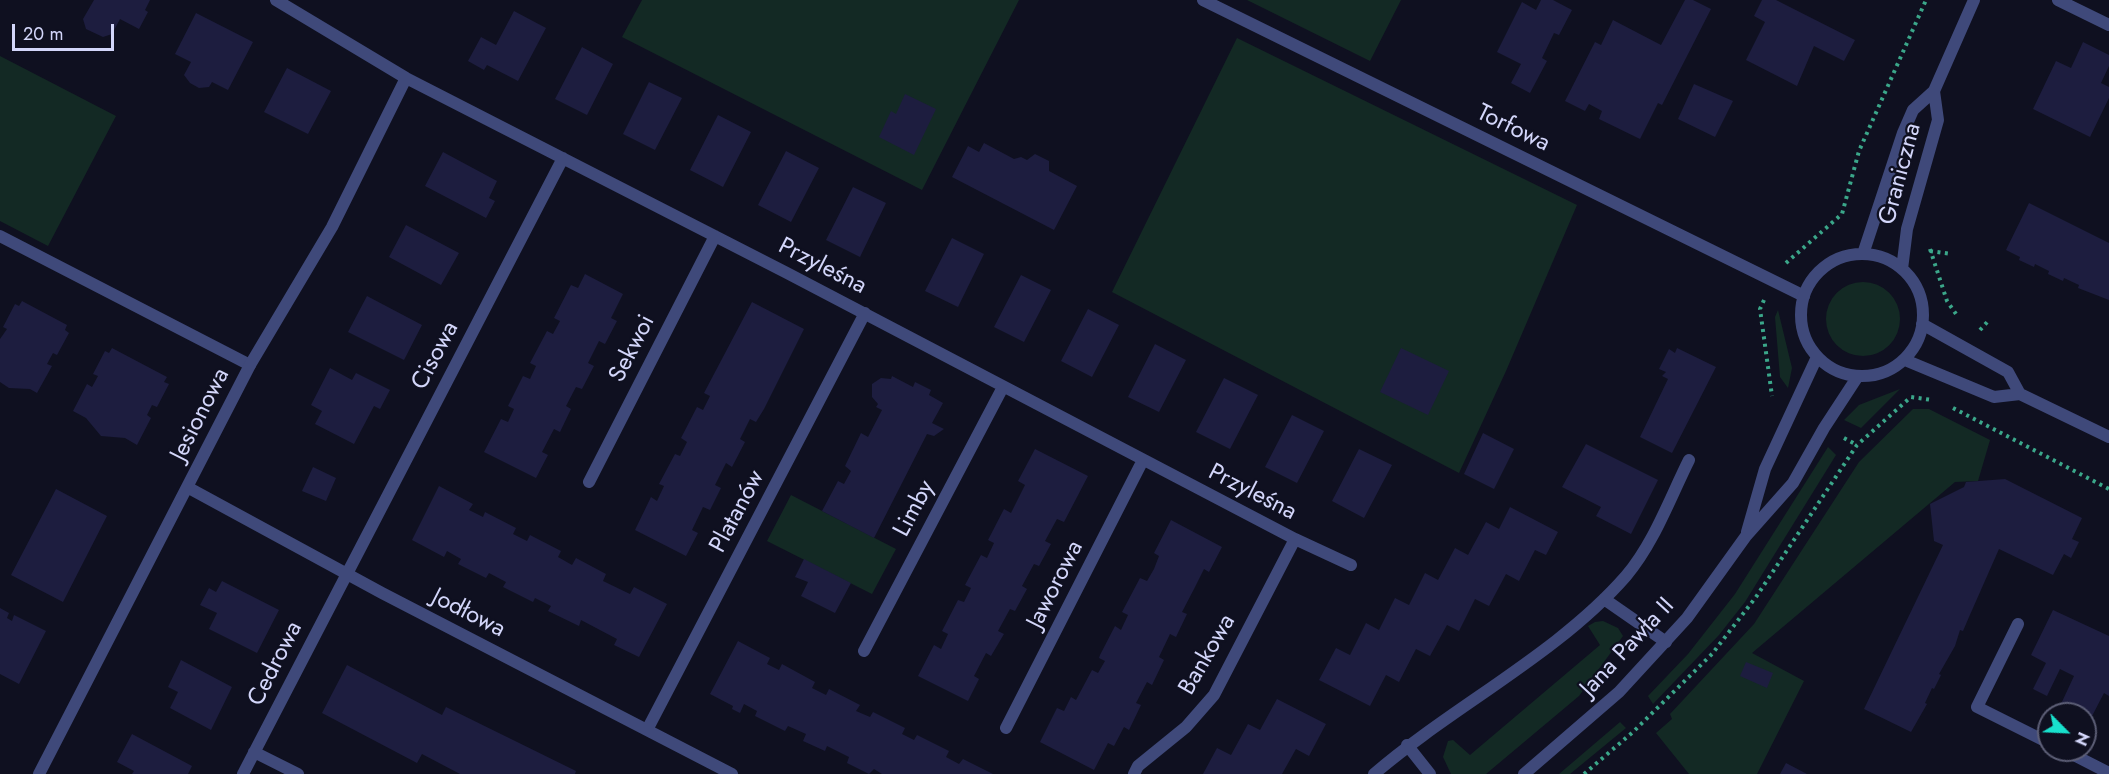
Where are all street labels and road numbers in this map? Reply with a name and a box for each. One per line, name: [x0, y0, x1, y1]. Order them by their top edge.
street label: Torfowa: [1472, 99, 1554, 159]
street label: Graniczna: [1874, 120, 1928, 228]
street label: Przyleśna: [773, 233, 871, 301]
street label: Sekwoi: [604, 311, 662, 387]
street label: Cisowa: [406, 317, 466, 395]
street label: Jesionowa: [165, 364, 237, 466]
street label: Przyleśna: [1203, 459, 1301, 527]
street label: Platanów: [704, 466, 772, 558]
street label: Limby: [888, 476, 942, 542]
street label: Jaworowa: [1022, 536, 1090, 634]
street label: Jodłowa: [426, 583, 510, 645]
street label: Jana Pawła II: [1575, 593, 1681, 703]
street label: Bankowa: [1173, 610, 1243, 700]
street label: Cedrowa: [243, 617, 309, 711]

